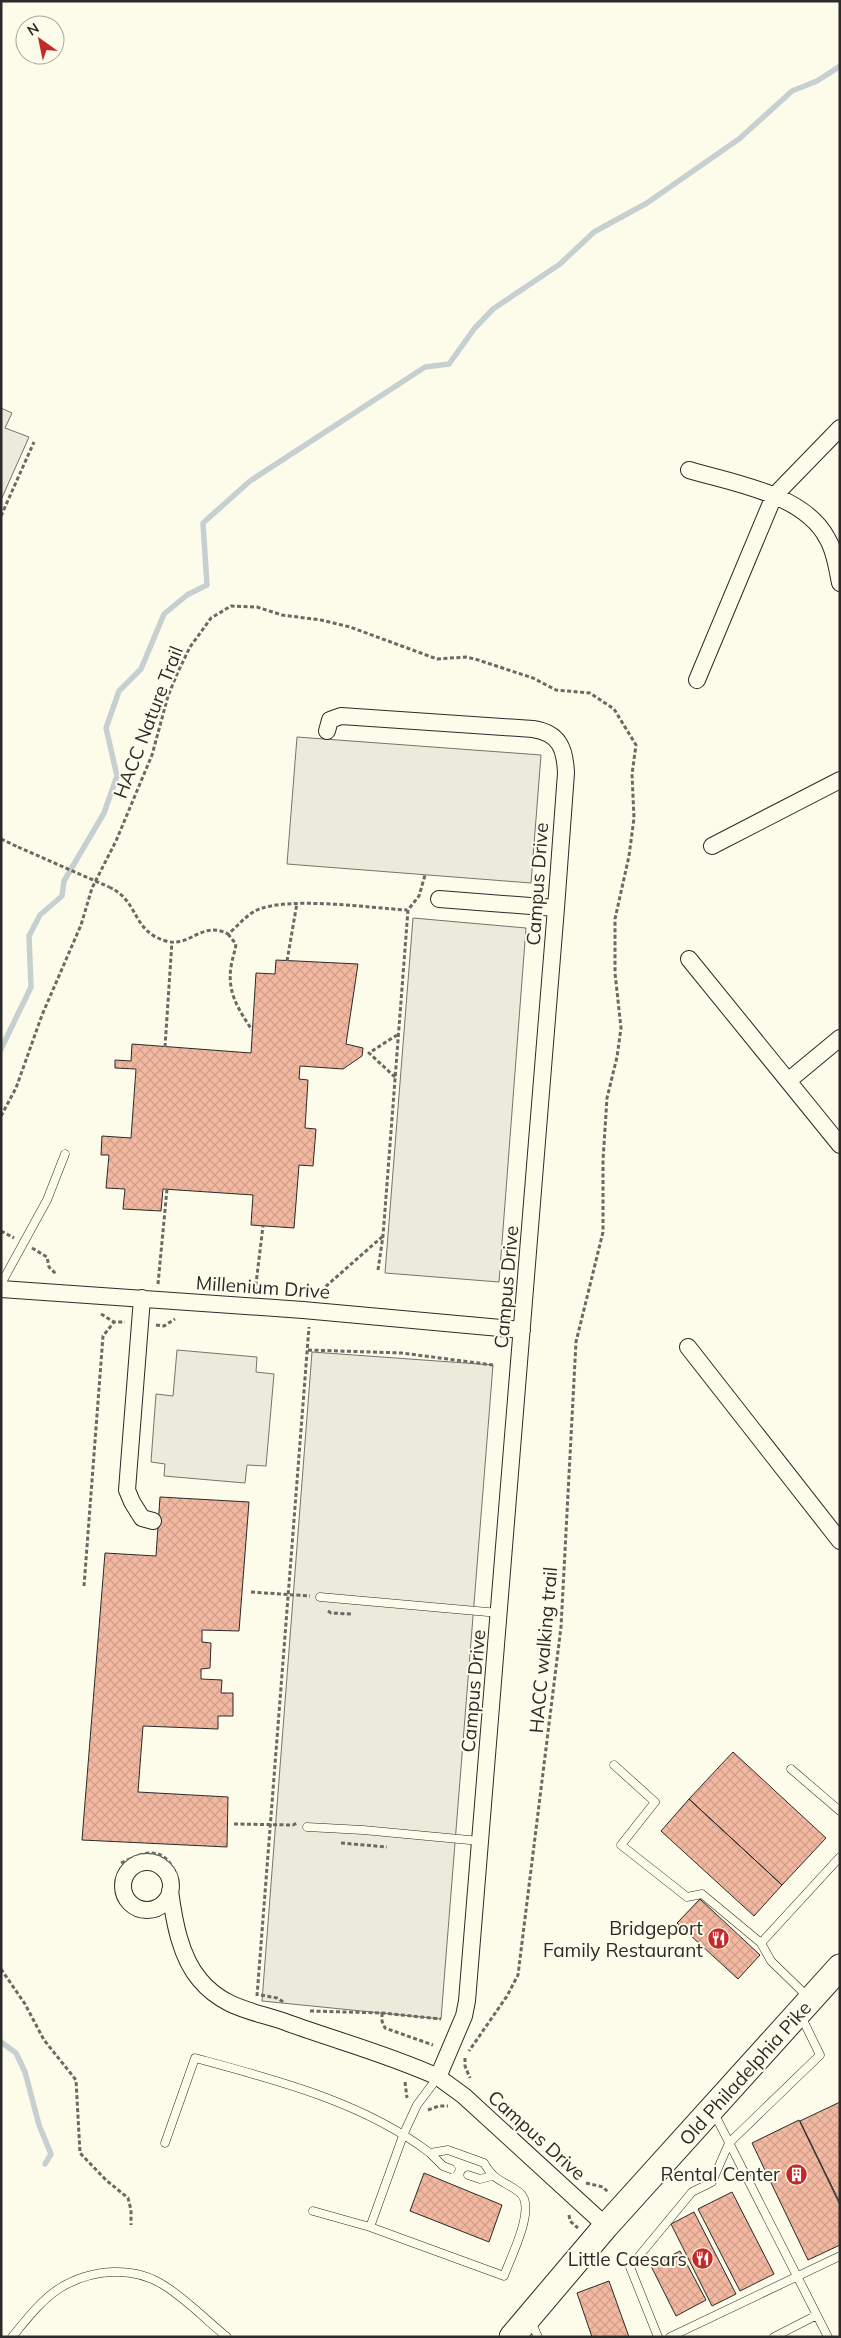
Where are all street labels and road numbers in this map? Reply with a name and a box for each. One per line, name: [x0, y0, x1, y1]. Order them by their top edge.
street label: HACC Nature Trail: [108, 642, 188, 802]
street label: Campus Drive: [521, 822, 553, 946]
street label: Campus Drive: [489, 1224, 523, 1350]
street label: Millenium Drive: [195, 1270, 331, 1304]
street label: HACC walking trail: [524, 1566, 562, 1734]
street label: Campus Drive: [456, 1628, 490, 1754]
street label: Old Philadelphia Pike: [674, 1996, 816, 2150]
street label: Campus Drive: [483, 2085, 591, 2185]

